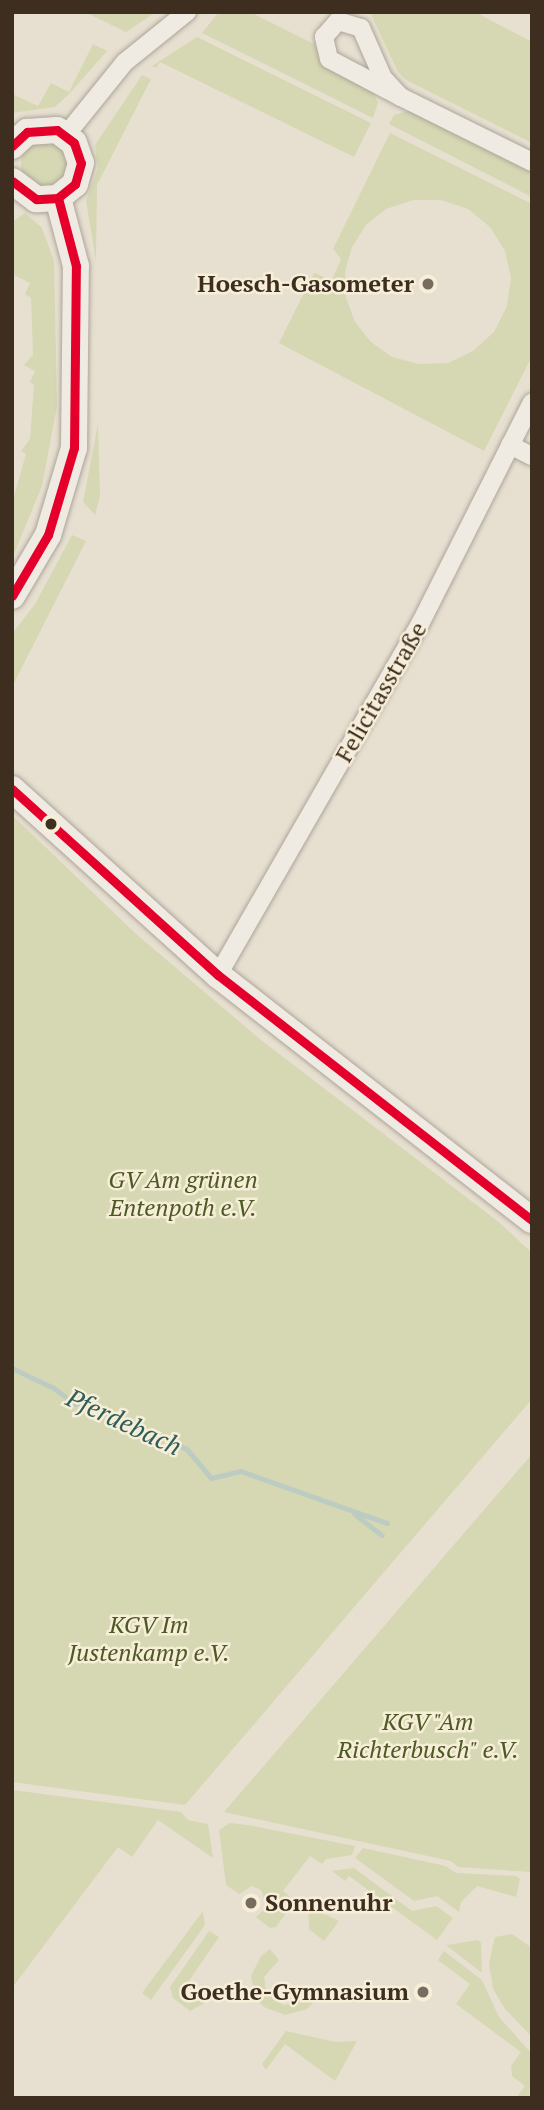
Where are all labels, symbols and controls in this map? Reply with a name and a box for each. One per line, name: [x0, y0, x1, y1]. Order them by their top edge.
place label: Hoesch-Gasometer: [197, 270, 414, 298]
marker: Hoesch-Gasometer: [420, 276, 436, 292]
street label: Felicitasstraße: [329, 617, 433, 767]
unlabelled marker: [44, 817, 58, 831]
park label: GV Am grünen Entenpoth e.V.: [108, 1166, 258, 1222]
water label: Pferdebach: [62, 1382, 186, 1462]
park label: KGV Im Justenkamp e.V.: [68, 1611, 230, 1667]
park label: KGV "Am Richterbusch" e.V.: [337, 1708, 519, 1764]
place label: Sonnenuhr: [265, 1889, 393, 1917]
marker: Sonnenuhr: [243, 1895, 259, 1911]
place label: Goethe-Gymnasium: [180, 1978, 409, 2006]
marker: Goethe-Gymnasium: [415, 1984, 431, 2000]

